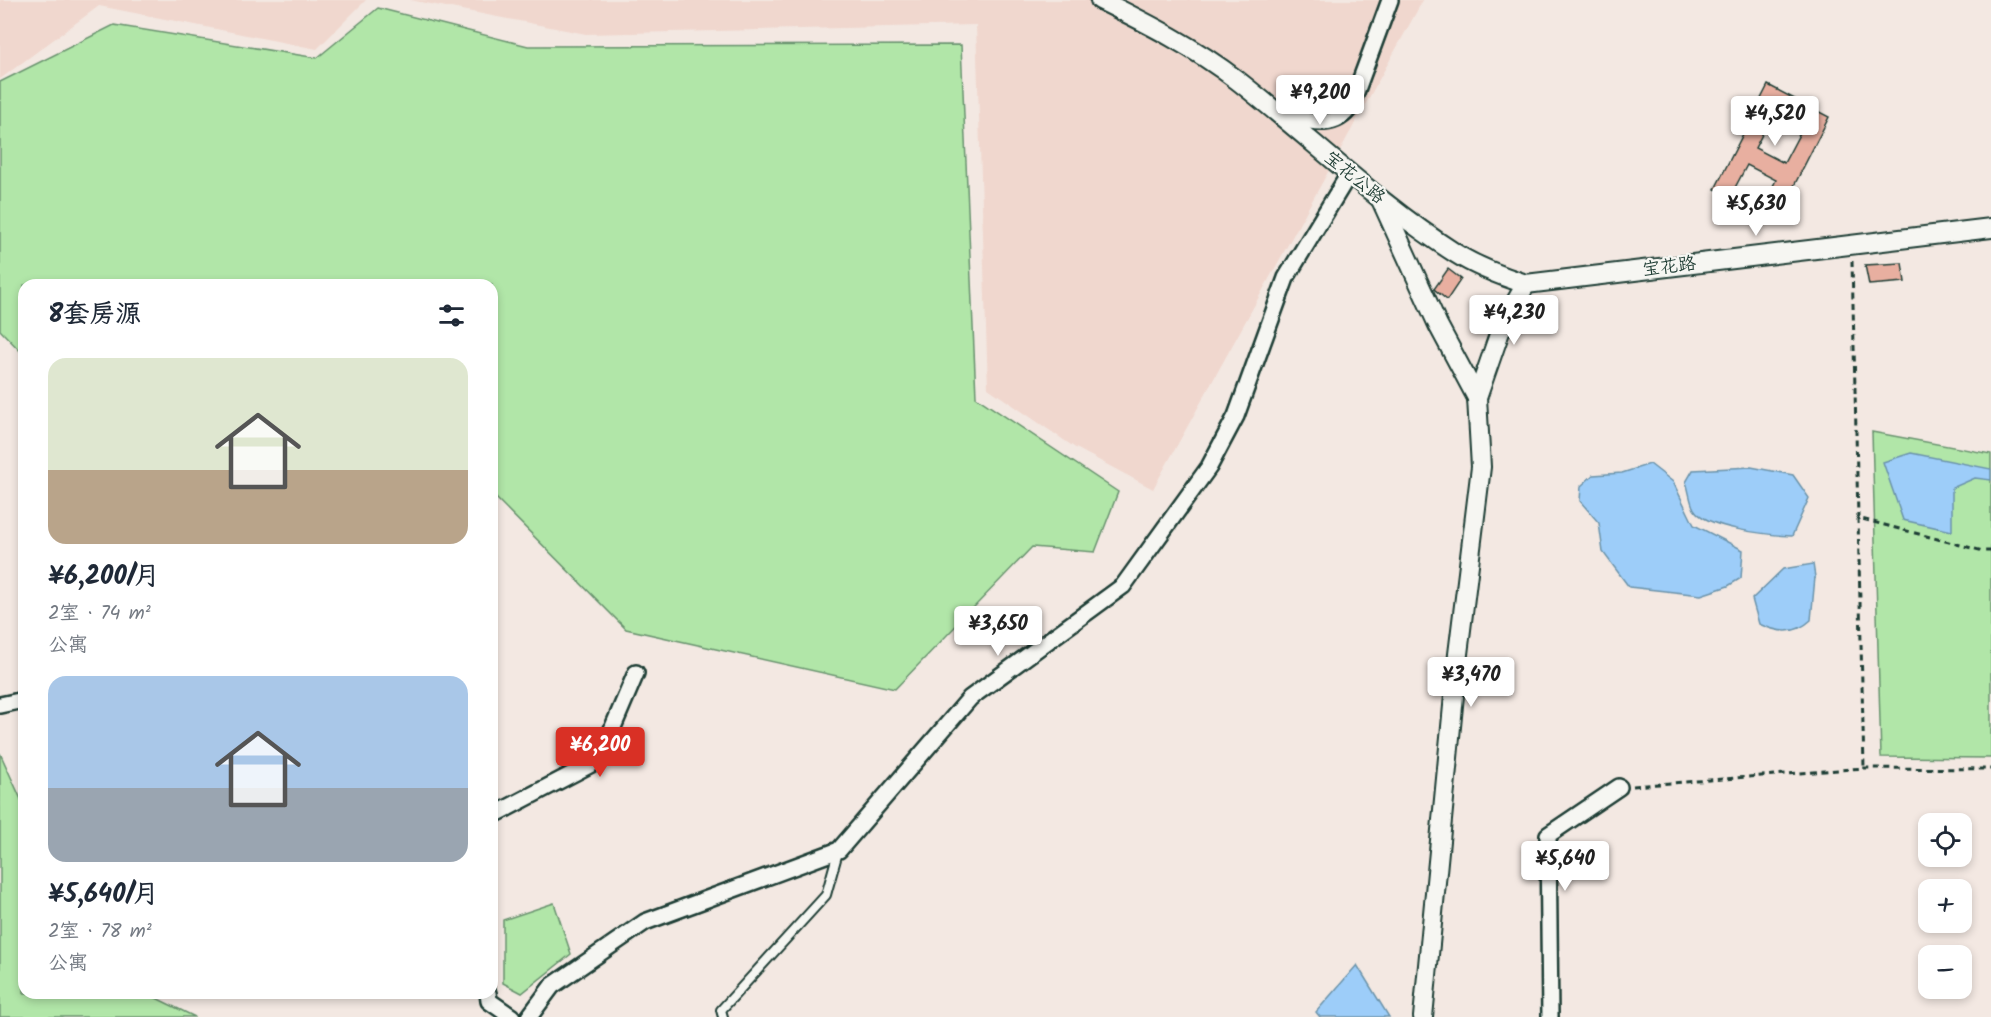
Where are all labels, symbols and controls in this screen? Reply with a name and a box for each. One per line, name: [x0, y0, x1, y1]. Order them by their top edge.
pin: ¥9,200: [1271, 75, 1369, 126]
text: ¥9,200: [1290, 78, 1350, 110]
pin: ¥4,520: [1726, 96, 1824, 147]
text: ¥4,520: [1745, 99, 1805, 131]
street label: 宝花公路: [1317, 144, 1391, 212]
pin: ¥5,630: [1707, 186, 1805, 237]
text: ¥5,630: [1726, 189, 1786, 221]
street label: 宝花路: [1641, 250, 1698, 285]
text: 8套房源: [48, 294, 141, 336]
pin: ¥4,230: [1465, 295, 1563, 346]
text: ¥4,230: [1483, 298, 1545, 330]
icon: filters: [435, 299, 468, 332]
icon: home: [204, 397, 312, 505]
text: ¥6,200/月: [48, 556, 160, 598]
text: 2室 · 74 m²: [48, 598, 151, 630]
pin: ¥3,650: [949, 606, 1047, 657]
text: ¥3,650: [968, 609, 1028, 641]
text: 公寓: [48, 630, 88, 662]
pin: ¥3,470: [1422, 657, 1520, 708]
text: ¥3,470: [1441, 660, 1501, 692]
icon: home: [204, 715, 312, 823]
pin: ¥6,200: [551, 727, 649, 778]
text: ¥6,200: [570, 730, 630, 762]
map controls: [1918, 813, 1972, 999]
button: locate: [1918, 813, 1972, 867]
pin: ¥5,640: [1516, 841, 1614, 892]
text: ¥5,640: [1535, 844, 1595, 876]
text: ¥5,640/月: [48, 874, 159, 916]
button: +: [1918, 879, 1972, 933]
text: 2室 · 78 m²: [48, 916, 152, 948]
button: −: [1918, 945, 1972, 999]
text: 公寓: [48, 948, 88, 980]

